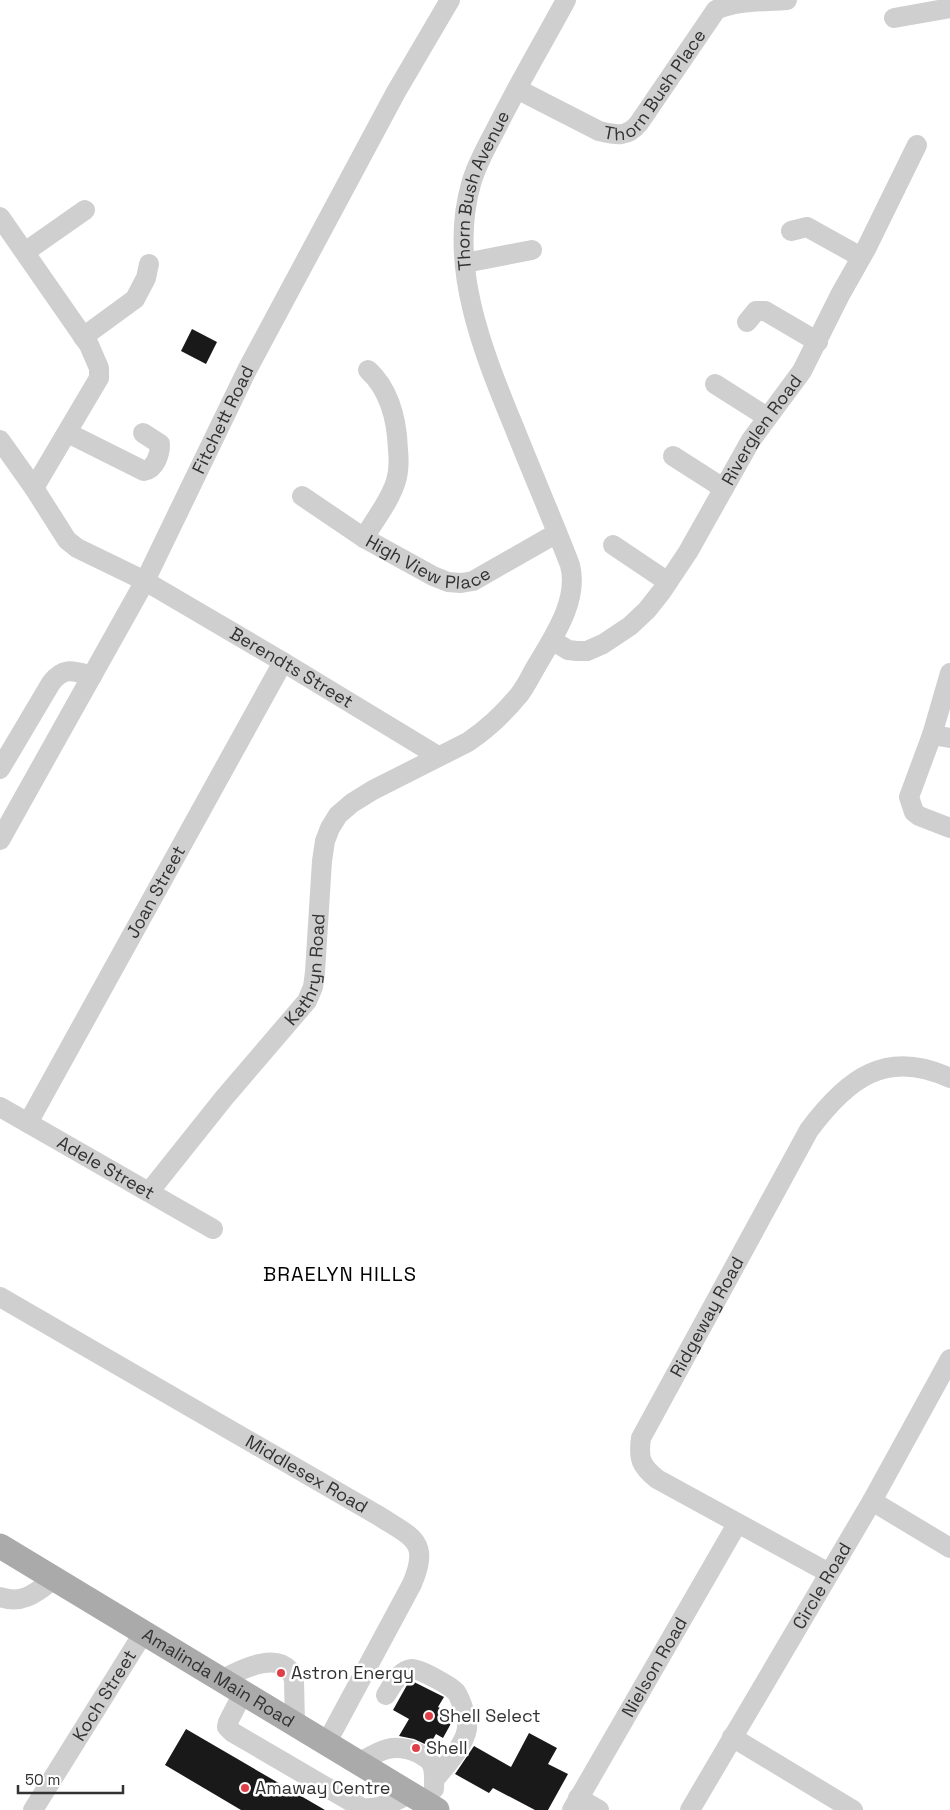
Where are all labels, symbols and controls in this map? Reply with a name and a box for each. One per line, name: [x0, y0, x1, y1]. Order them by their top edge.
street label: Thorn Bush Place: [602, 25, 711, 145]
street label: Thorn Bush Avenue: [451, 107, 514, 272]
street label: Fitchett Road: [187, 362, 258, 477]
street label: Riverglen Road: [716, 370, 807, 489]
street label: High View Place: [362, 529, 495, 594]
street label: Berendts Street: [226, 621, 358, 713]
street label: Joan Street: [120, 841, 190, 942]
street label: Kathryn Road: [279, 913, 330, 1030]
street label: Adele Street: [53, 1130, 159, 1204]
street label: Ridgeway Road: [664, 1253, 749, 1381]
district label: BRAELYN HILLS: [263, 1261, 417, 1287]
street label: Middlesex Road: [242, 1429, 372, 1518]
street label: Circle Road: [787, 1538, 856, 1633]
street label: Nielson Road: [616, 1613, 692, 1721]
street label: Amalinda Main Road: [138, 1623, 299, 1732]
street label: Koch Street: [67, 1645, 141, 1745]
place label: Astron Energy: [291, 1661, 414, 1684]
marker: Astron Energy: [275, 1667, 287, 1679]
place label: Shell Select: [439, 1704, 541, 1727]
marker: Shell Select: [423, 1710, 435, 1722]
place label: Shell: [426, 1736, 468, 1759]
marker: Shell: [410, 1742, 422, 1754]
scale bar: [18, 1762, 122, 1794]
text: 50 m: [25, 1770, 60, 1789]
place label: Amaway Centre: [255, 1776, 390, 1799]
marker: Amaway Centre: [239, 1782, 251, 1794]

